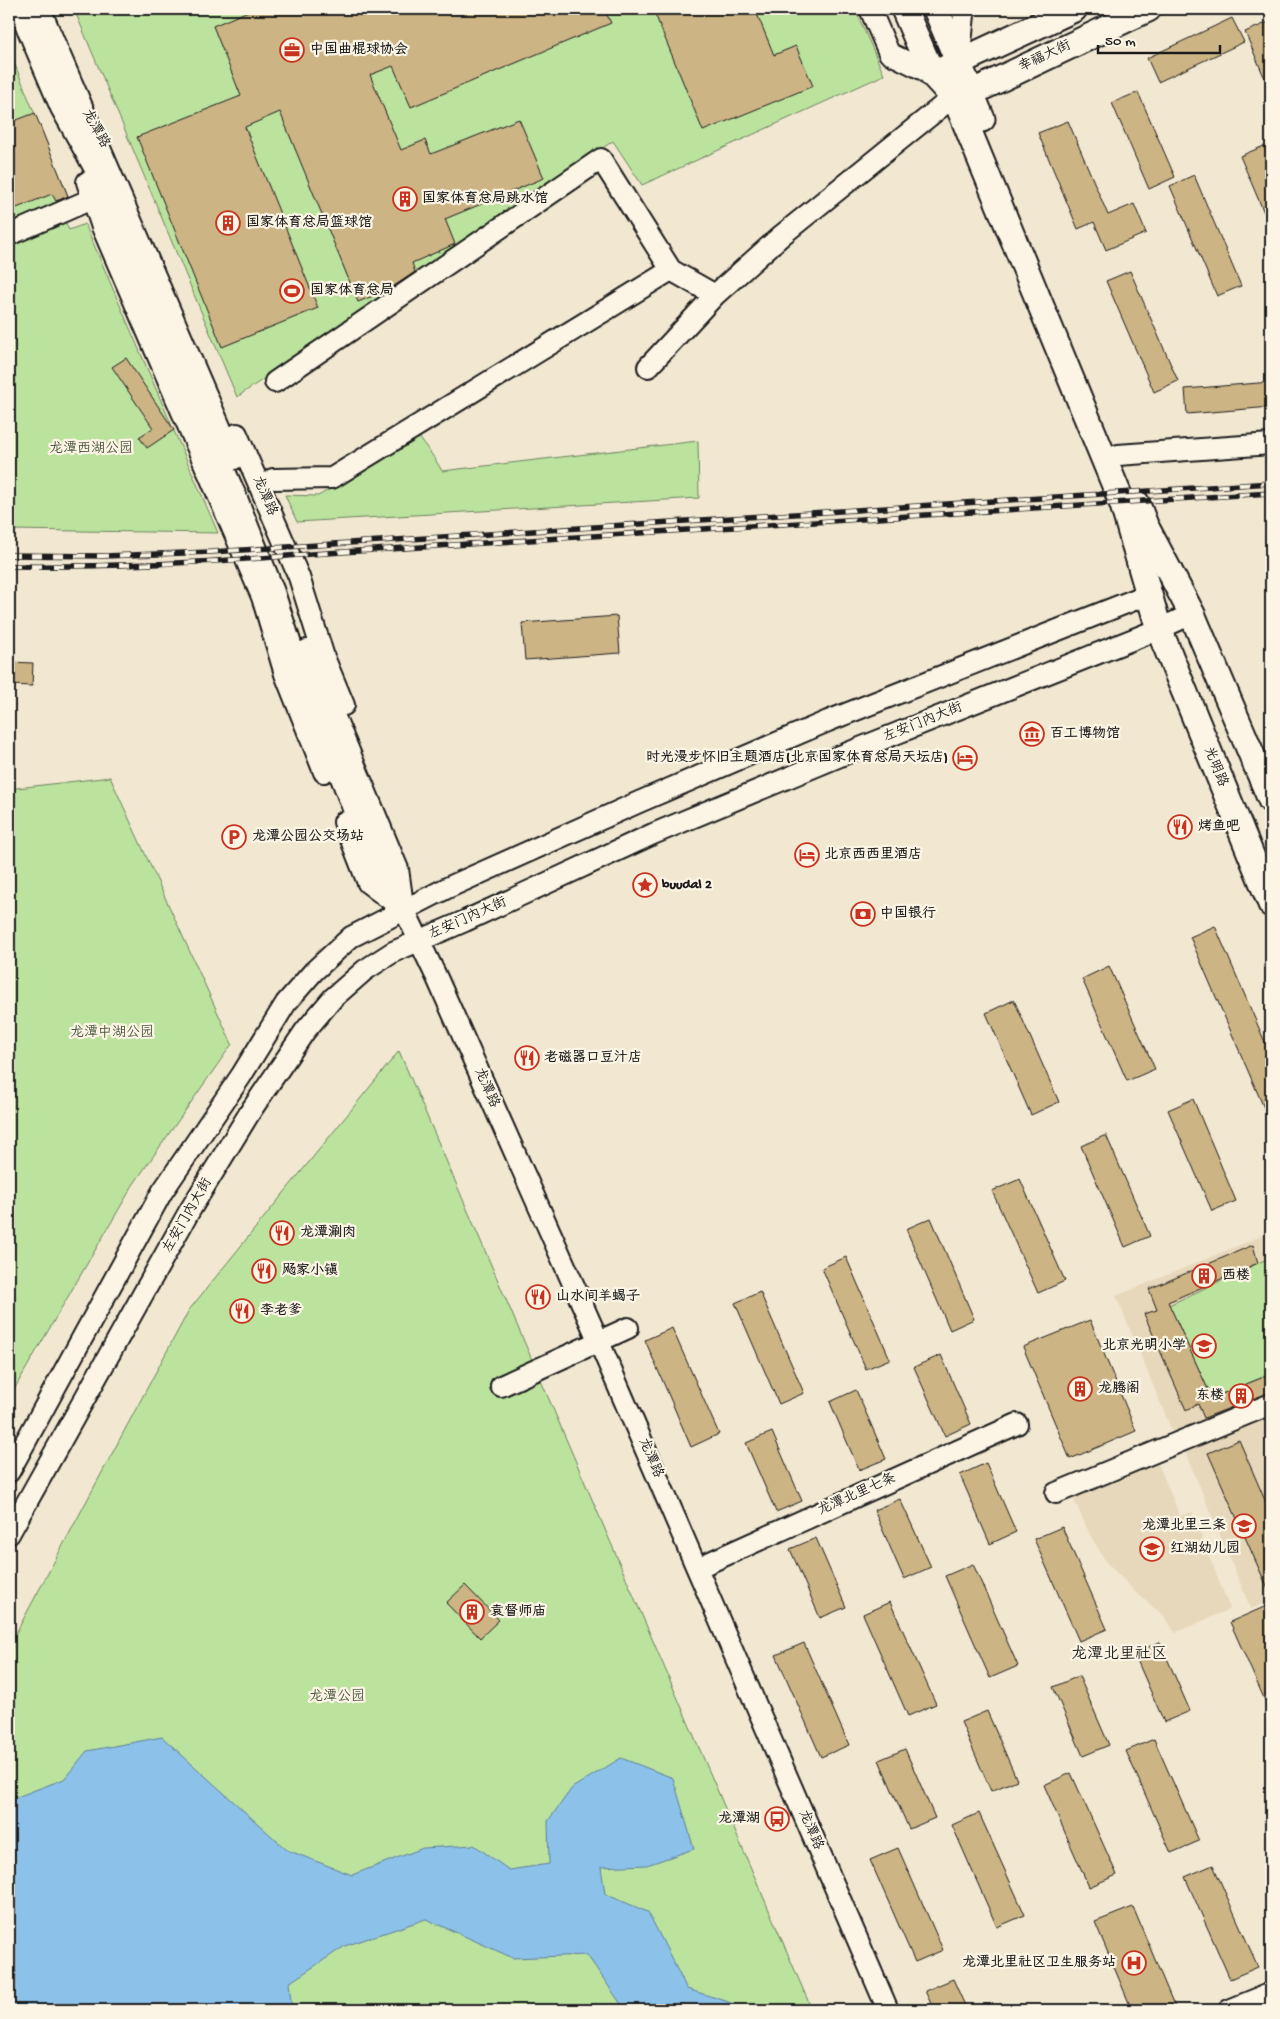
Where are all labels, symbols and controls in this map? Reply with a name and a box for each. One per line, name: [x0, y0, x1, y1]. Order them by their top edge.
scale bar: [1098, 22, 1220, 54]
text: 50 m: [1105, 33, 1136, 51]
office icon: 中国曲棍球协会: [279, 37, 305, 63]
street label: 幸福大街: [1016, 37, 1074, 77]
place label: 中国曲棍球协会: [310, 41, 408, 59]
street label: 龙潭路: [77, 106, 113, 151]
building icon: 国家体育总局跳水馆: [392, 186, 418, 212]
place label: 国家体育总局跳水馆: [422, 190, 548, 208]
building icon: 国家体育总局篮球馆: [215, 210, 241, 236]
place label: 国家体育总局篮球馆: [246, 214, 372, 232]
sports icon: 国家体育总局: [279, 278, 305, 304]
place label: 国家体育总局: [310, 282, 394, 300]
park label: 龙潭西湖公园: [49, 440, 133, 458]
street label: 龙潭路: [248, 473, 281, 519]
street label: 左安门内大街: [880, 698, 965, 747]
museum icon: 百工博物馆: [1019, 721, 1045, 747]
place label: 百工博物馆: [1050, 725, 1120, 743]
street label: 光明路: [1199, 744, 1232, 790]
hotel icon: 时光漫步怀旧主题酒店(北京国家体育总局天坛店): [952, 745, 978, 771]
place label: 时光漫步怀旧主题酒店(北京国家体育总局天坛店): [646, 749, 948, 767]
restaurant icon: 烤鱼吧: [1167, 814, 1193, 840]
place label: 烤鱼吧: [1198, 818, 1240, 836]
parking icon: 龙潭公园公交场站: [221, 824, 247, 850]
place label: 龙潭公园公交场站: [252, 828, 364, 846]
hotel icon: 北京西西里酒店: [794, 842, 820, 868]
place label: 北京西西里酒店: [824, 846, 922, 864]
place icon: buudal 2: [632, 872, 658, 898]
place label: buudal 2: [661, 877, 712, 894]
street label: 左安门内大街: [426, 893, 510, 944]
bank icon: 中国银行: [850, 901, 876, 927]
place label: 中国银行: [880, 905, 936, 923]
park label: 龙潭中湖公园: [70, 1024, 154, 1042]
restaurant icon: 老磁器口豆汁店: [514, 1045, 540, 1071]
place label: 老磁器口豆汁店: [544, 1049, 642, 1067]
street label: 龙潭路: [470, 1065, 503, 1111]
street label: 左安门内大街: [159, 1175, 216, 1257]
restaurant icon: 龙潭涮肉: [269, 1220, 295, 1246]
place label: 龙潭涮肉: [300, 1224, 356, 1242]
restaurant icon: 飏家小镇: [251, 1258, 277, 1284]
place label: 飏家小镇: [282, 1262, 338, 1280]
building icon: 西楼: [1191, 1263, 1217, 1289]
place label: 西楼: [1222, 1268, 1250, 1285]
restaurant icon: 山水间羊蝎子: [525, 1284, 551, 1310]
place label: 山水间羊蝎子: [556, 1289, 640, 1306]
restaurant icon: 李老爹: [229, 1298, 255, 1324]
place label: 李老爹: [260, 1302, 302, 1320]
school or university icon: 北京光明小学: [1191, 1333, 1217, 1359]
place label: 北京光明小学: [1102, 1337, 1186, 1355]
building icon: 龙腾阁: [1067, 1376, 1093, 1402]
place label: 龙腾阁: [1098, 1380, 1140, 1398]
building icon: 东楼: [1228, 1383, 1254, 1409]
place label: 东楼: [1196, 1388, 1224, 1405]
street label: 龙潭路: [634, 1435, 667, 1481]
street label: 龙潭北里七条: [815, 1469, 899, 1520]
school or university icon: 龙潭北里三条: [1231, 1513, 1257, 1539]
place label: 龙潭北里三条: [1142, 1517, 1226, 1535]
school or university icon: 红湖幼儿园: [1139, 1536, 1165, 1562]
place label: 红湖幼儿园: [1170, 1540, 1240, 1558]
building icon: 袁督师庙: [459, 1599, 485, 1625]
place label: 袁督师庙: [490, 1603, 546, 1621]
district label: 龙潭北里社区: [1071, 1645, 1167, 1665]
park label: 龙潭公园: [309, 1688, 365, 1706]
bus stop icon: 龙潭湖: [764, 1806, 790, 1832]
street label: 龙潭路: [794, 1807, 827, 1853]
place label: 龙潭湖: [718, 1810, 760, 1828]
hospital icon: 龙潭北里社区卫生服务站: [1121, 1950, 1147, 1976]
place label: 龙潭北里社区卫生服务站: [962, 1954, 1116, 1972]

